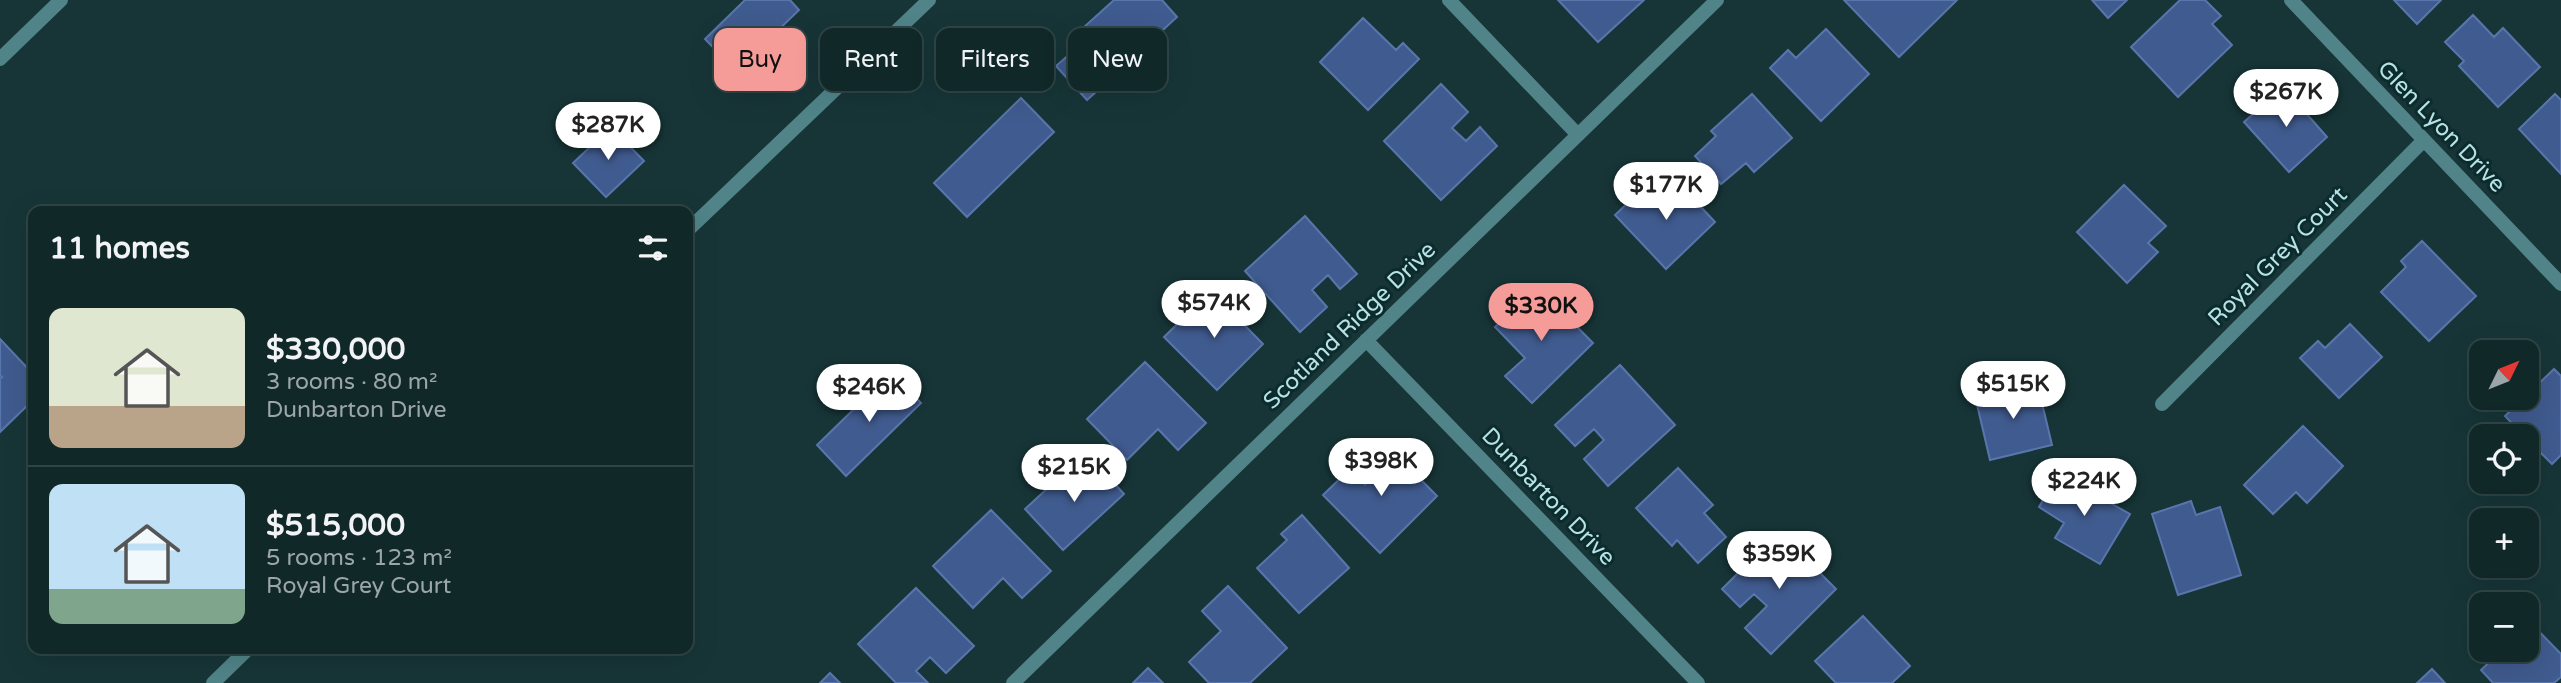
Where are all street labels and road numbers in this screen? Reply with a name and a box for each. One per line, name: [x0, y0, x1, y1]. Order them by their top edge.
street label: Glen Lyon Drive: [2371, 55, 2511, 198]
street label: Royal Grey Court: [2202, 181, 2353, 332]
street label: Scotland Ridge Drive: [1258, 236, 1442, 415]
street label: Dunbarton Drive: [1475, 422, 1621, 571]

